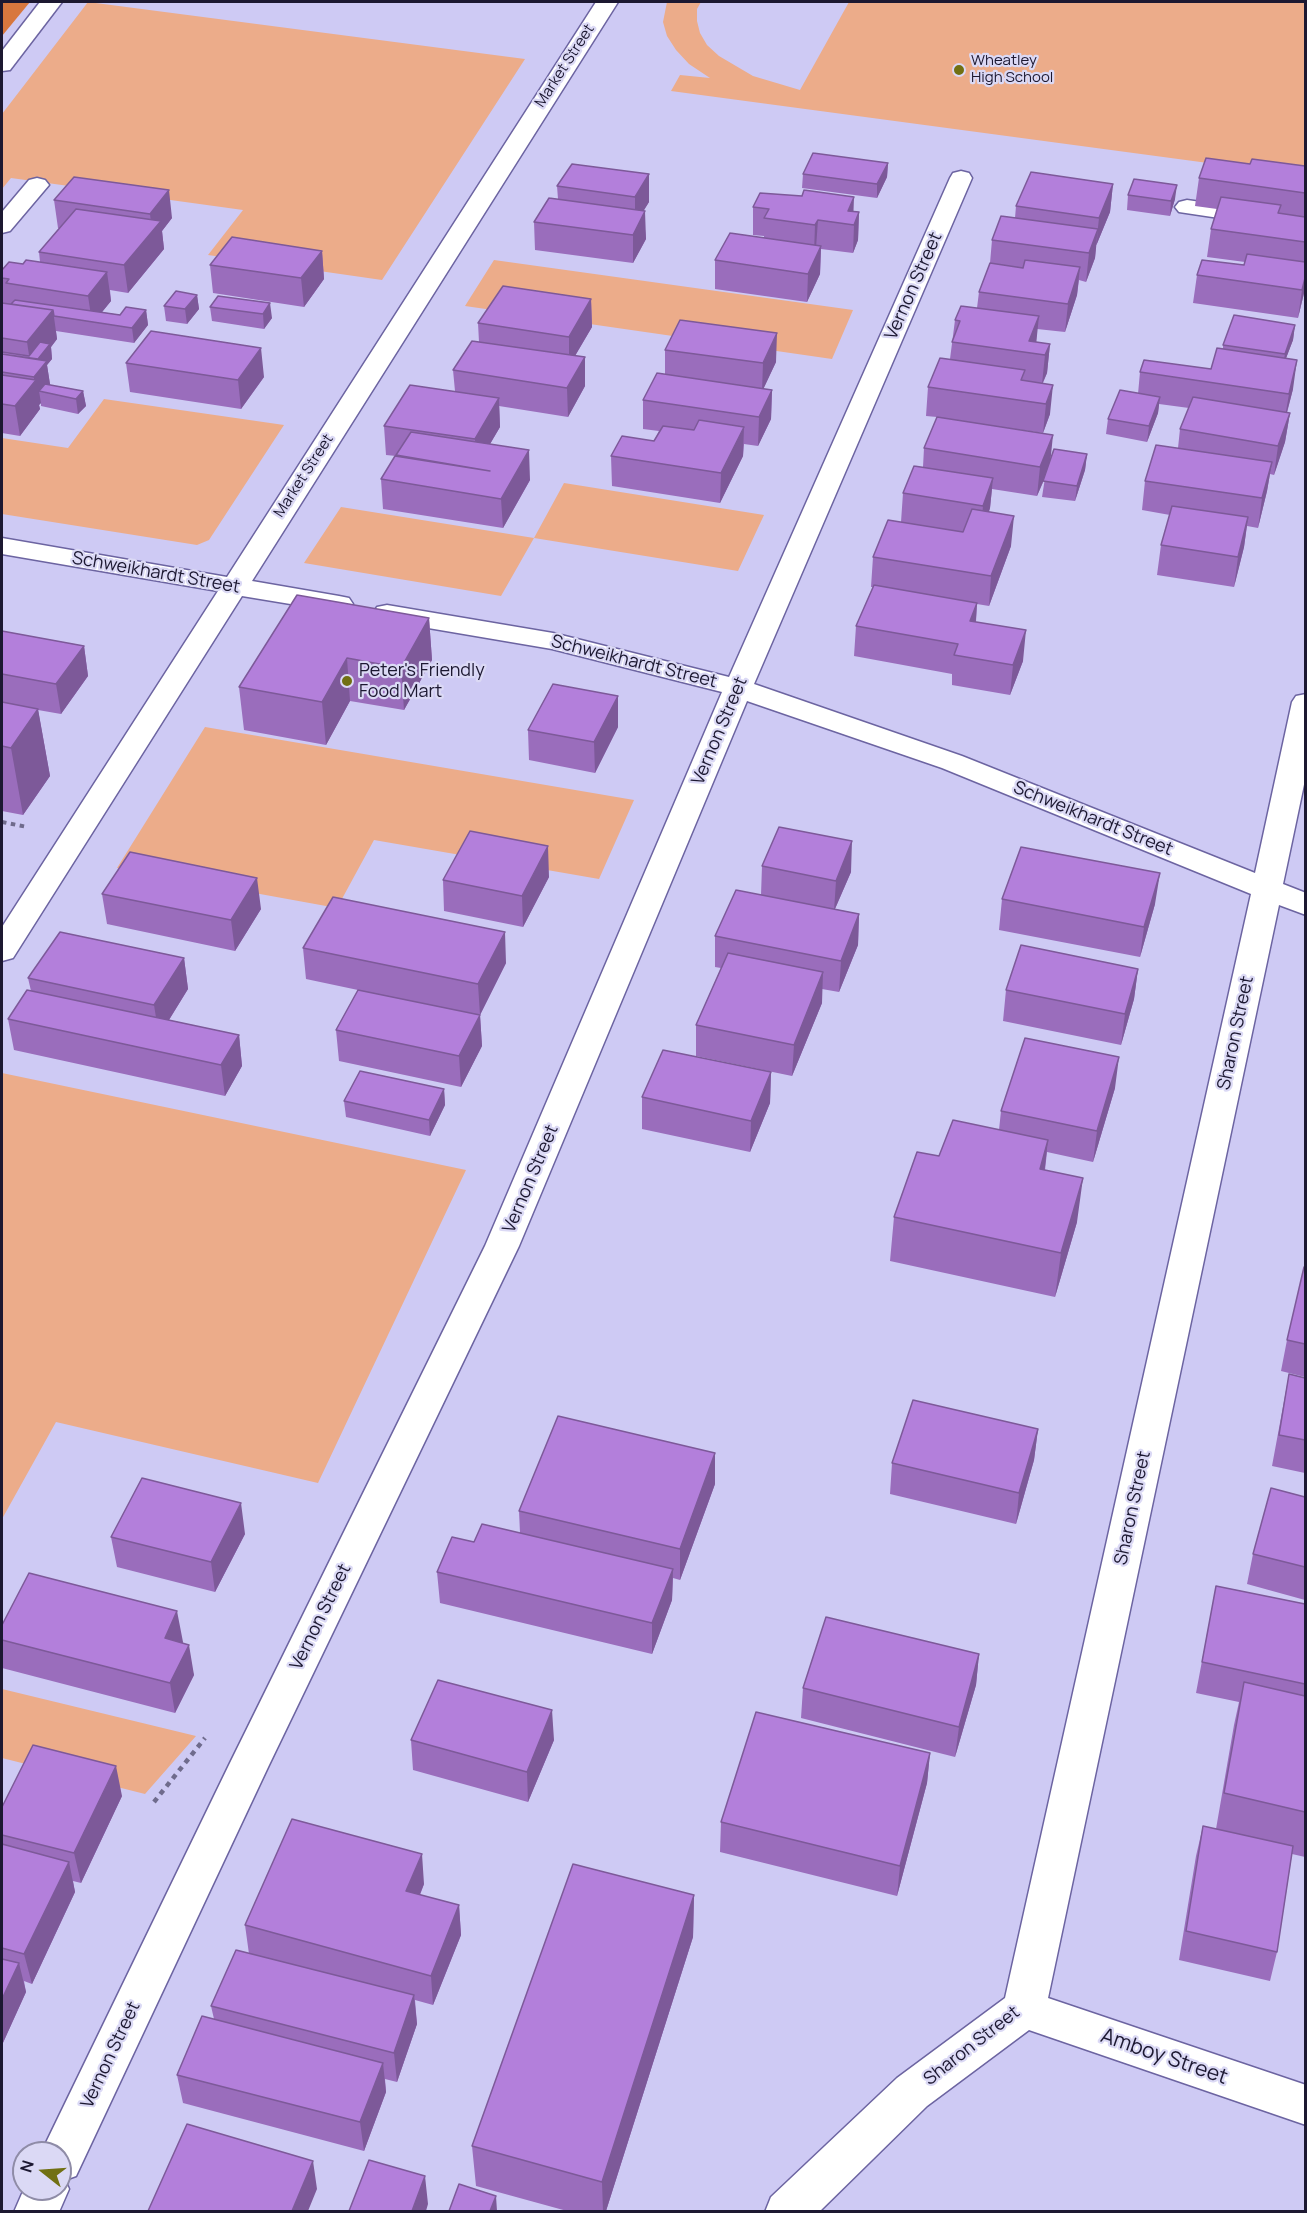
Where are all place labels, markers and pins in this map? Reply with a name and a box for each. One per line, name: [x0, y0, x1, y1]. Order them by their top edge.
place label: Wheatley High School: [971, 52, 1053, 87]
marker: Wheatley High School: [952, 63, 966, 77]
place label: Peter's Friendly Food Mart: [359, 660, 485, 702]
marker: Peter's Friendly Food Mart: [340, 674, 354, 688]

